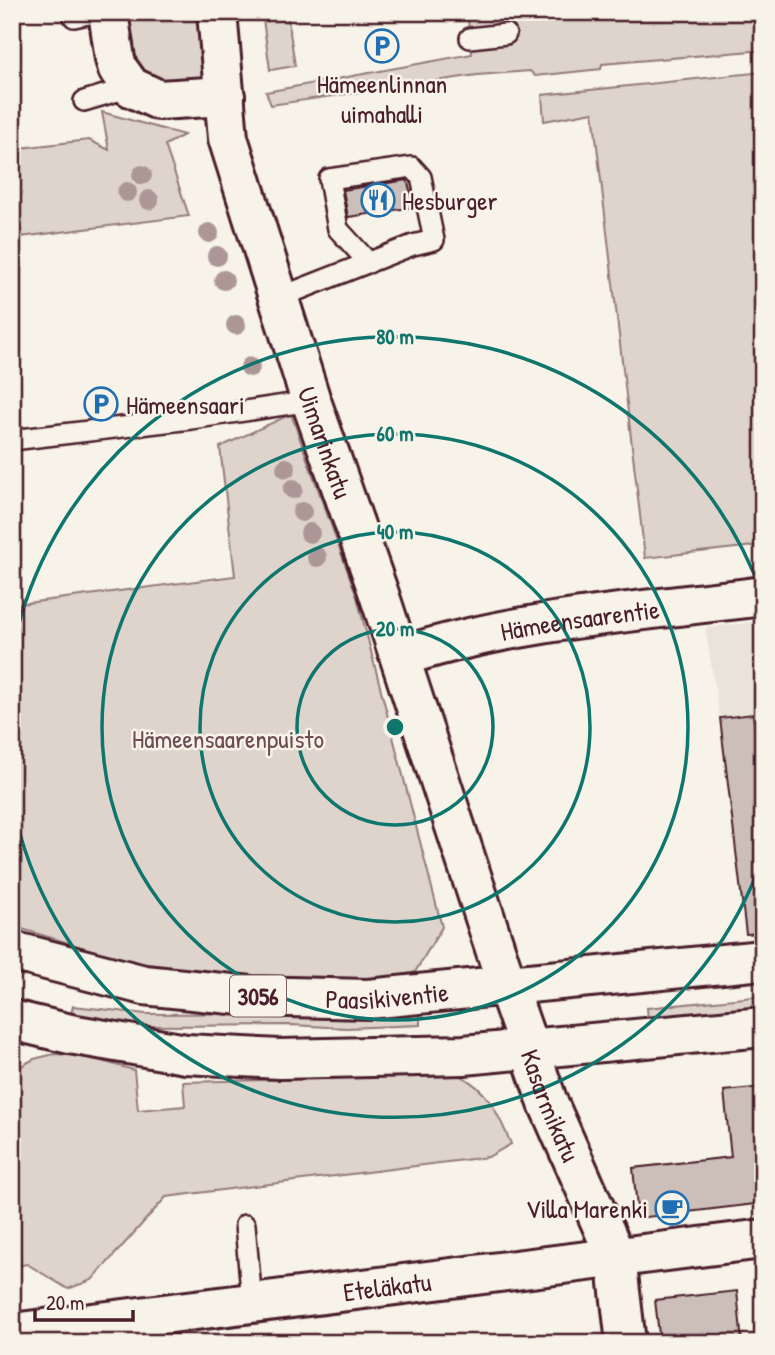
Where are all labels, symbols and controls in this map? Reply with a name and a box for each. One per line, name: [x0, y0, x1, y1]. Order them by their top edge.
parking icon: Hämeenlinnan uimahalli: [363, 27, 401, 65]
place label: Hämeenlinnan uimahalli: [317, 66, 447, 131]
restaurant icon: Hesburger: [359, 181, 397, 219]
place label: Hesburger: [402, 183, 498, 218]
text: 80 m: [376, 322, 414, 351]
street label: Uimarinkatu: [290, 382, 361, 503]
parking icon: Hämeensaari: [82, 385, 120, 423]
place label: Hämeensaari: [126, 387, 245, 422]
text: 60 m: [377, 419, 413, 448]
text: 40 m: [377, 517, 413, 546]
street label: Hämeensaarentie: [497, 591, 661, 648]
text: 20 m: [376, 614, 414, 643]
centre of rings: [383, 715, 407, 739]
park label: Hämeensaarenpuisto: [132, 721, 324, 756]
street label: Paasikiventie: [325, 974, 450, 1017]
road number: 3056: [230, 976, 286, 1016]
street label: Kasarmikatu: [513, 1044, 589, 1167]
cafe icon: Villa Marenki: [653, 1189, 691, 1227]
place label: Villa Marenki: [526, 1191, 648, 1226]
street label: Eteläkatu: [341, 1263, 433, 1309]
scale bar: [35, 1278, 133, 1322]
text: 20 m: [46, 1288, 84, 1317]

